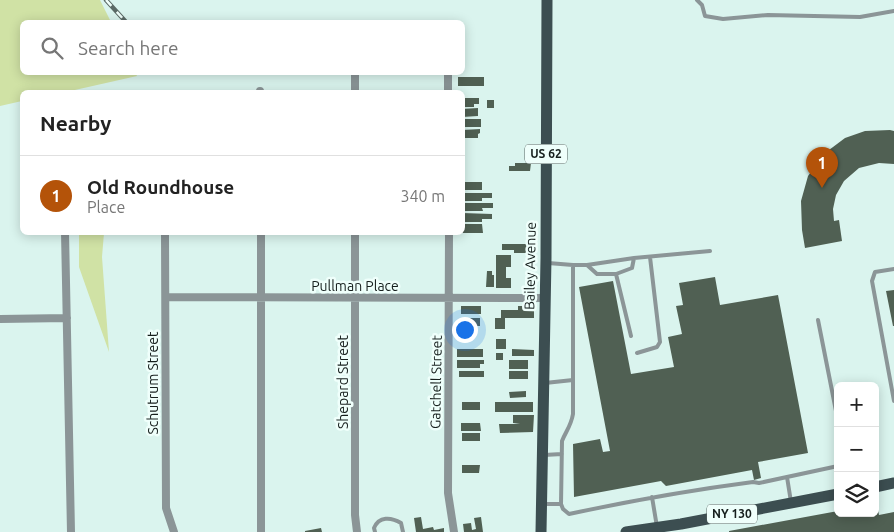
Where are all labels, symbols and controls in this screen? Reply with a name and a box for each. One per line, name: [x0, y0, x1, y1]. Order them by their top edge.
search box: [20, 20, 465, 75]
icon: search: [38, 34, 66, 62]
text: Search here: [78, 37, 178, 59]
text: Nearby: [40, 111, 111, 135]
road number: US 62: [525, 144, 567, 164]
pin: 1: [806, 147, 838, 188]
text: Old Roundhouse: [87, 176, 234, 198]
text: 1: [51, 187, 61, 205]
text: 340 m: [400, 187, 445, 205]
text: Place: [87, 198, 125, 216]
street label: Bailey Avenue: [521, 222, 539, 310]
street label: Pullman Place: [311, 278, 399, 294]
your location: [452, 317, 478, 343]
street label: Schutrum Street: [145, 331, 161, 435]
street label: Shepard Street: [335, 334, 351, 429]
street label: Gatchell Street: [427, 334, 445, 429]
map controls: [834, 382, 879, 517]
button: +: [834, 382, 879, 427]
button: −: [834, 427, 879, 472]
button: layers: [834, 472, 879, 517]
road number: NY 130: [707, 504, 757, 524]

